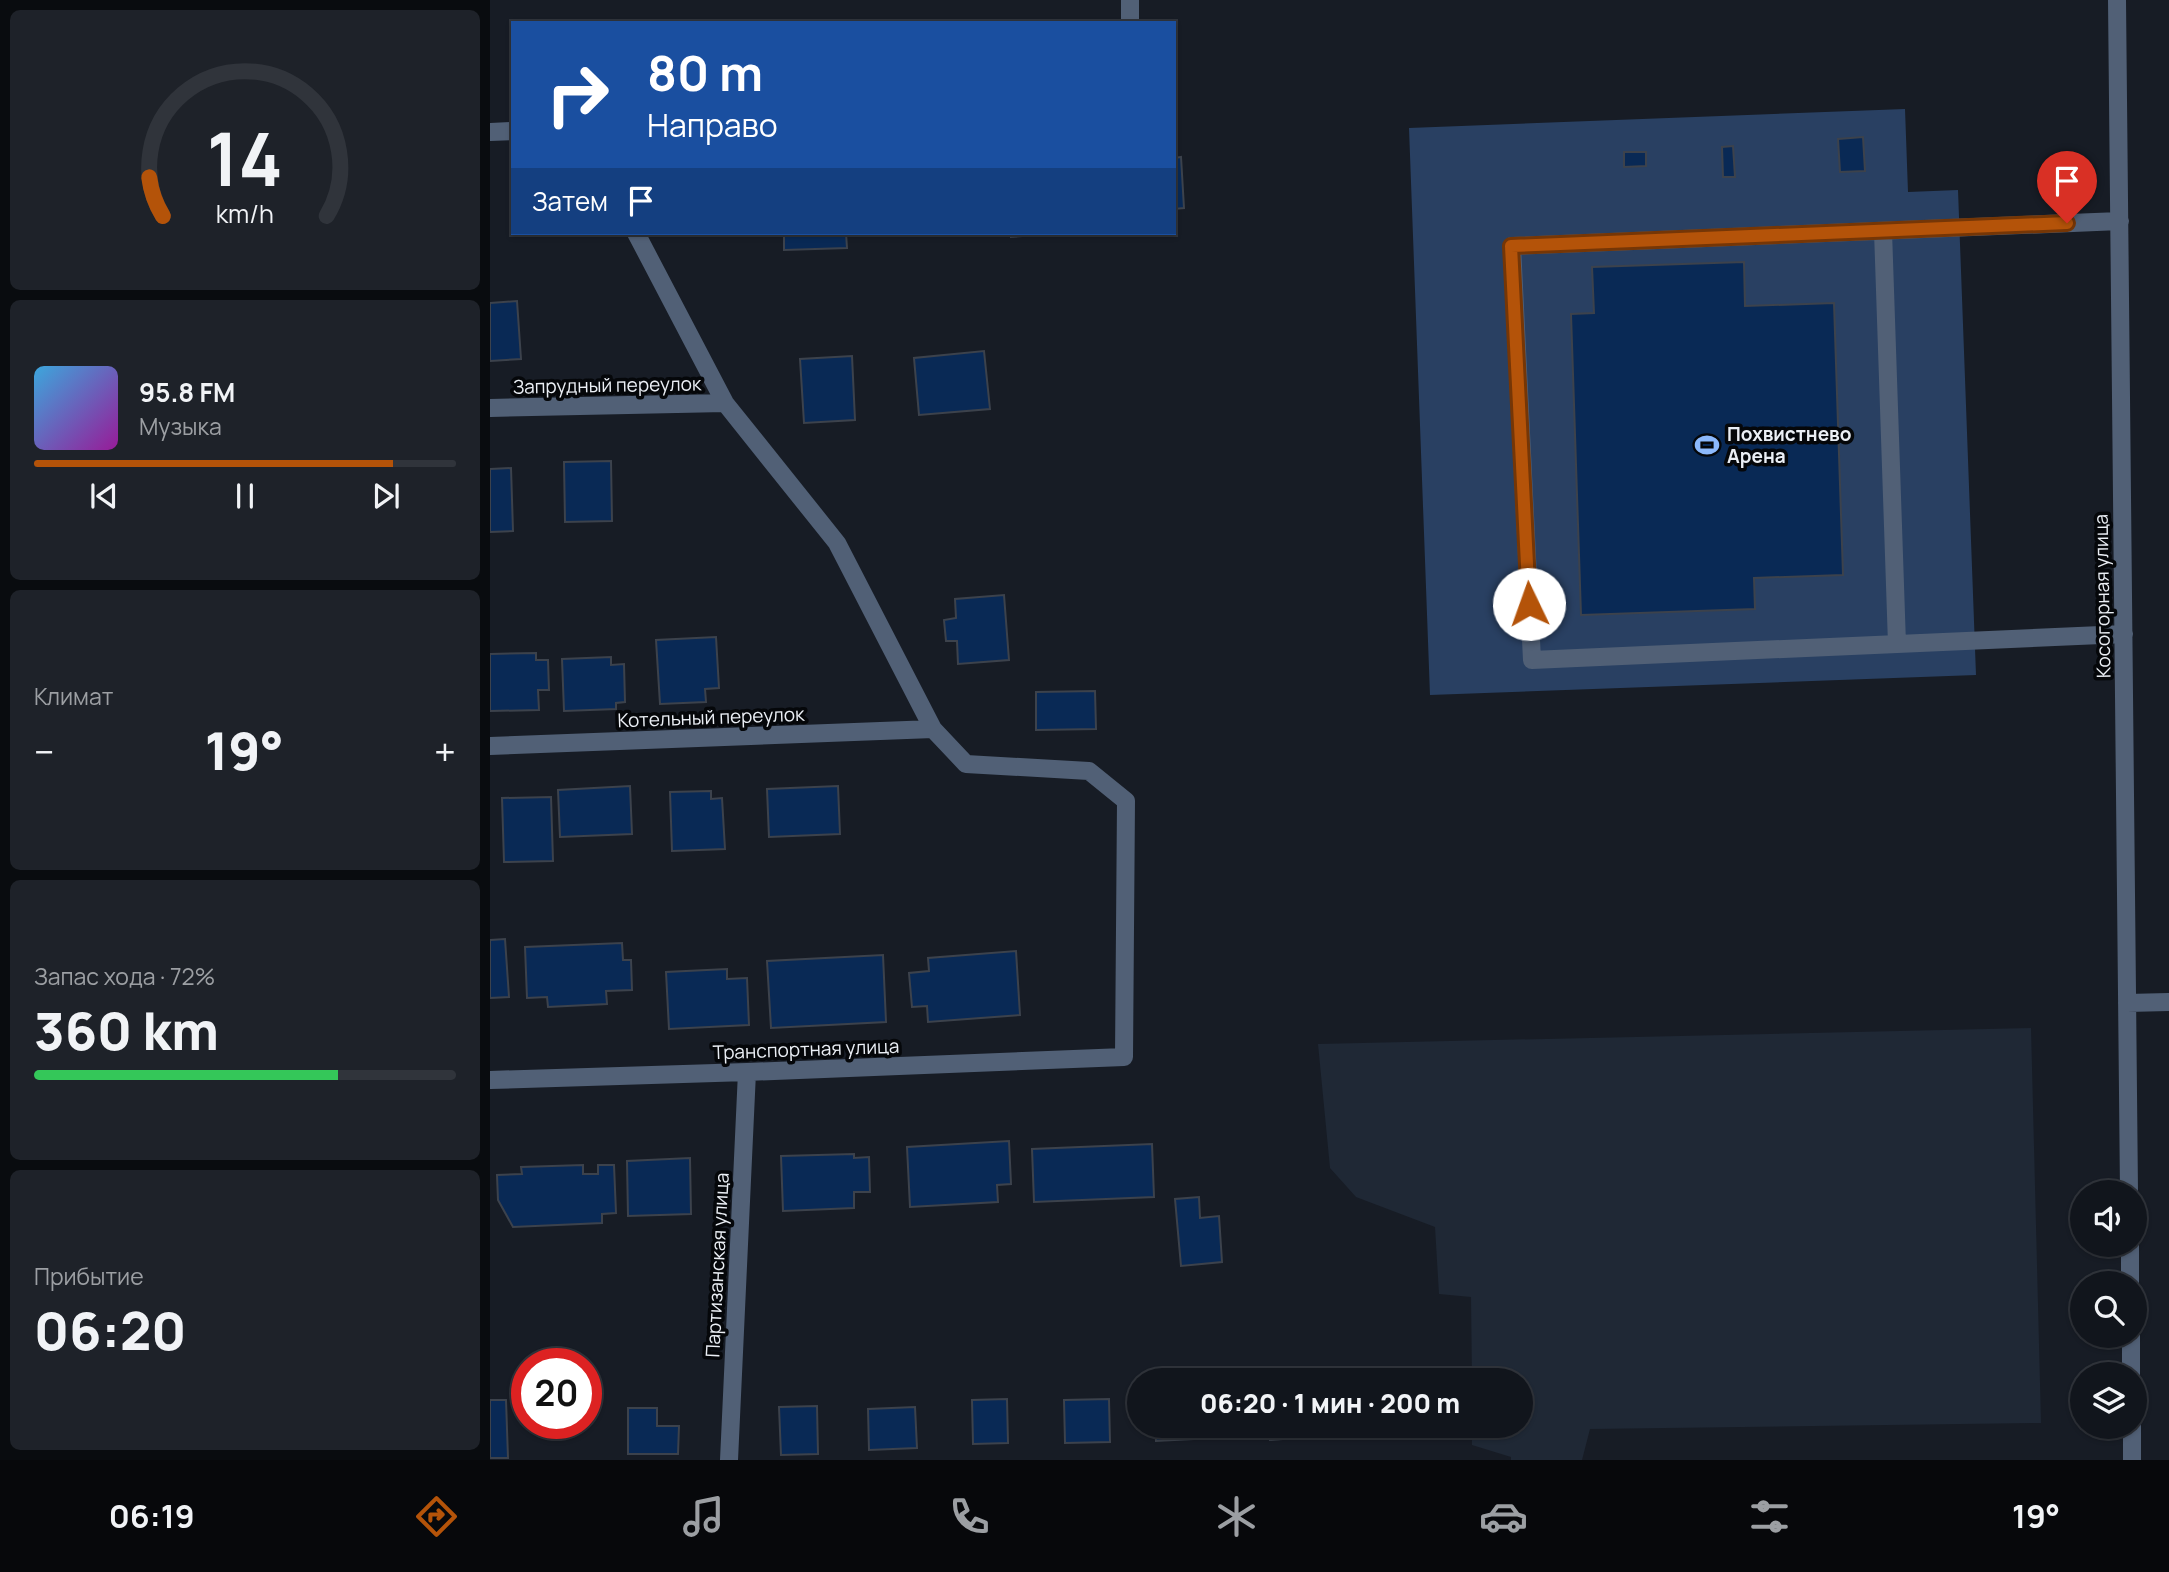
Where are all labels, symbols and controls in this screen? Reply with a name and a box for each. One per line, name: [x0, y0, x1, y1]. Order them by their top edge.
text: 80 m: [647, 39, 763, 106]
icon: right: [532, 49, 623, 140]
text: Направо: [647, 103, 778, 147]
text: 14: [207, 108, 283, 208]
pin: [2037, 151, 2097, 223]
icon: arrive: [2048, 162, 2086, 200]
icon: arrive: [622, 182, 660, 220]
text: Затем: [532, 183, 608, 219]
text: km/h: [216, 196, 274, 231]
street label: Запрудный переулок: [513, 370, 702, 400]
text: 95.8 FM: [139, 374, 235, 410]
text: Музыка: [139, 410, 222, 442]
place label: Похвистнево Арена: [1727, 421, 1851, 469]
sports icon: Похвистнево Арена: [1693, 431, 1721, 459]
icon: previous: [85, 477, 123, 515]
icon: pause: [226, 477, 264, 515]
icon: next: [367, 477, 405, 515]
street label: Косогорная улица: [2088, 514, 2116, 678]
position arrow: [1492, 567, 1566, 641]
text: Климат: [34, 680, 113, 712]
street label: Котельный переулок: [617, 701, 805, 733]
text: 19°: [205, 715, 284, 786]
text: −: [34, 725, 55, 777]
text: +: [434, 725, 456, 777]
text: Запас хода · 72%: [34, 960, 215, 992]
text: 360 km: [34, 995, 219, 1066]
street label: Транспортная улица: [712, 1033, 900, 1065]
street label: Партизанская улица: [699, 1172, 735, 1358]
map controls: [2070, 1180, 2147, 1439]
button: sound: [2070, 1180, 2147, 1257]
text: Прибытие: [34, 1260, 144, 1292]
button: search: [2070, 1271, 2147, 1348]
text: 06:20: [34, 1295, 186, 1366]
speed limit sign: 20: [511, 1348, 602, 1439]
button: layers: [2070, 1362, 2147, 1439]
text: 06:20 · 1 мин · 200 m: [1200, 1385, 1460, 1421]
icon: directions: [412, 1492, 461, 1541]
icon: music: [679, 1492, 728, 1541]
icon: phone: [945, 1492, 994, 1541]
icon: climate: [1212, 1492, 1261, 1541]
icon: car: [1479, 1492, 1528, 1541]
icon: filters: [1745, 1492, 1794, 1541]
text: 06:19: [109, 1494, 195, 1538]
text: 19°: [2012, 1494, 2060, 1538]

